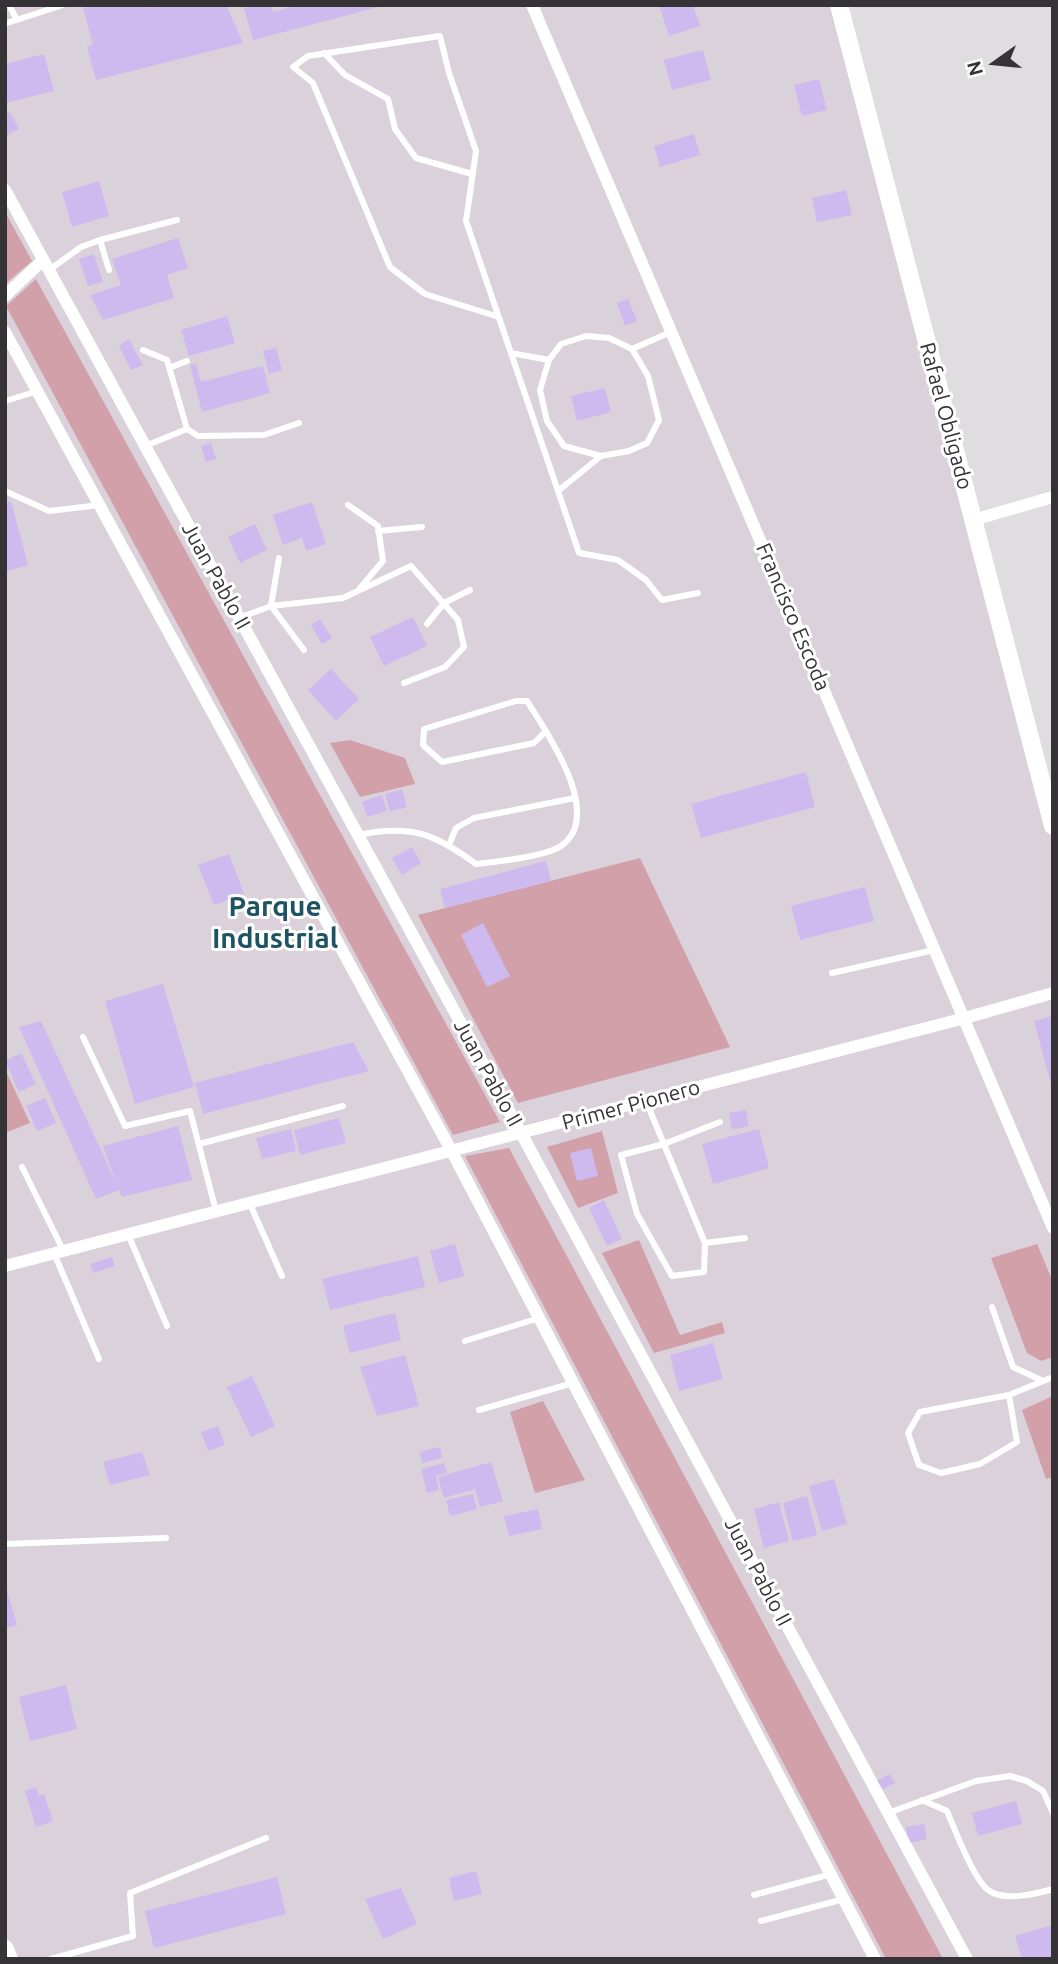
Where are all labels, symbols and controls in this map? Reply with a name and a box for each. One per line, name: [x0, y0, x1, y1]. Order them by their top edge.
north arrow: [960, 28, 1030, 98]
text: N: [962, 59, 987, 78]
street label: Rafael Obligado: [914, 340, 978, 492]
street label: Juan Pablo II: [176, 518, 256, 634]
street label: Francisco Escoda: [751, 539, 835, 695]
district label: Parque Industrial: [212, 890, 338, 956]
street label: Juan Pablo II: [448, 1015, 528, 1131]
street label: Primer Pionero: [559, 1074, 703, 1136]
street label: Juan Pablo II: [719, 1514, 797, 1630]

